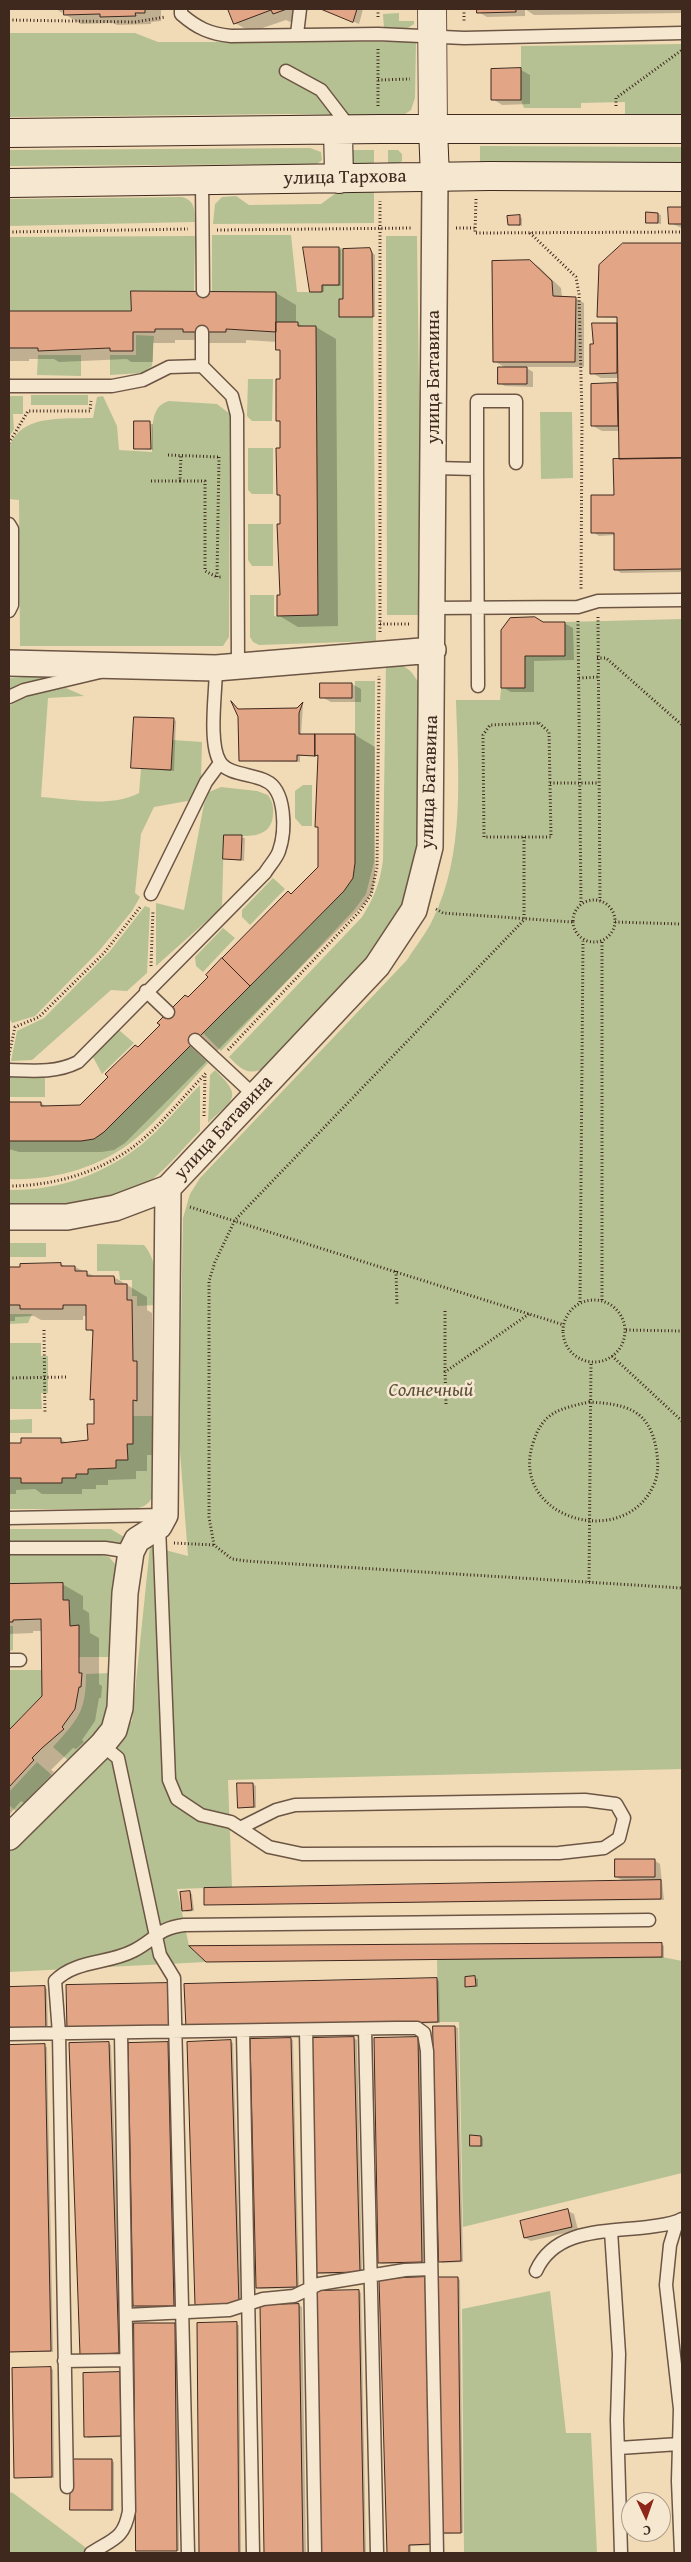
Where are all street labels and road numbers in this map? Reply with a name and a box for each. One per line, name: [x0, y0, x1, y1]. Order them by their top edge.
street label: улица Тархова: [283, 166, 407, 190]
street label: улица Батавина: [423, 310, 445, 444]
street label: улица Батавина: [416, 715, 444, 849]
street label: улица Батавина: [170, 1071, 278, 1185]

